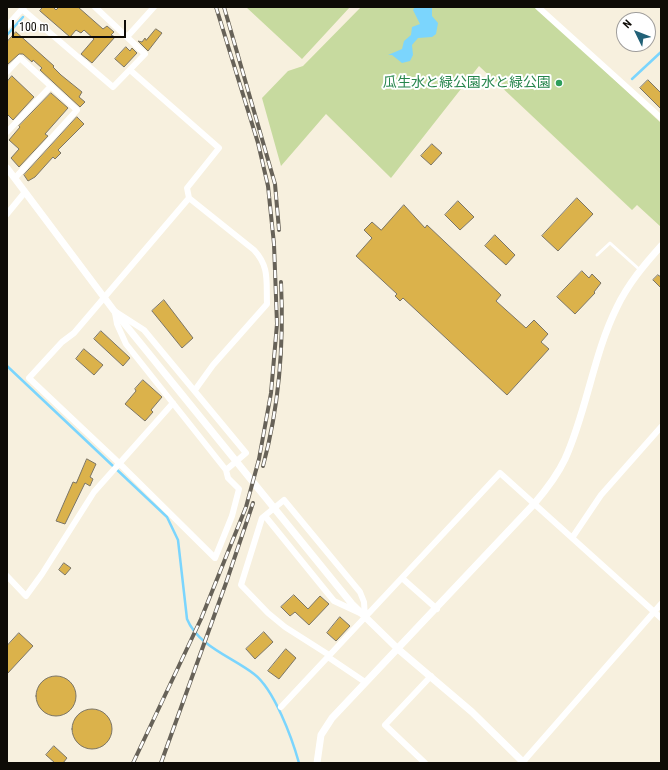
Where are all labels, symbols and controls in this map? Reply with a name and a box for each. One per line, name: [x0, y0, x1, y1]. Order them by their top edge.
scale bar: [14, 12, 128, 38]
north arrow: [616, 12, 656, 52]
text: N: [621, 17, 635, 31]
text: 100 m: [19, 20, 49, 34]
place label: 瓜生水と緑公園水と緑公園: [383, 75, 551, 91]
marker: 瓜生水と緑公園水と緑公園: [554, 78, 564, 88]

